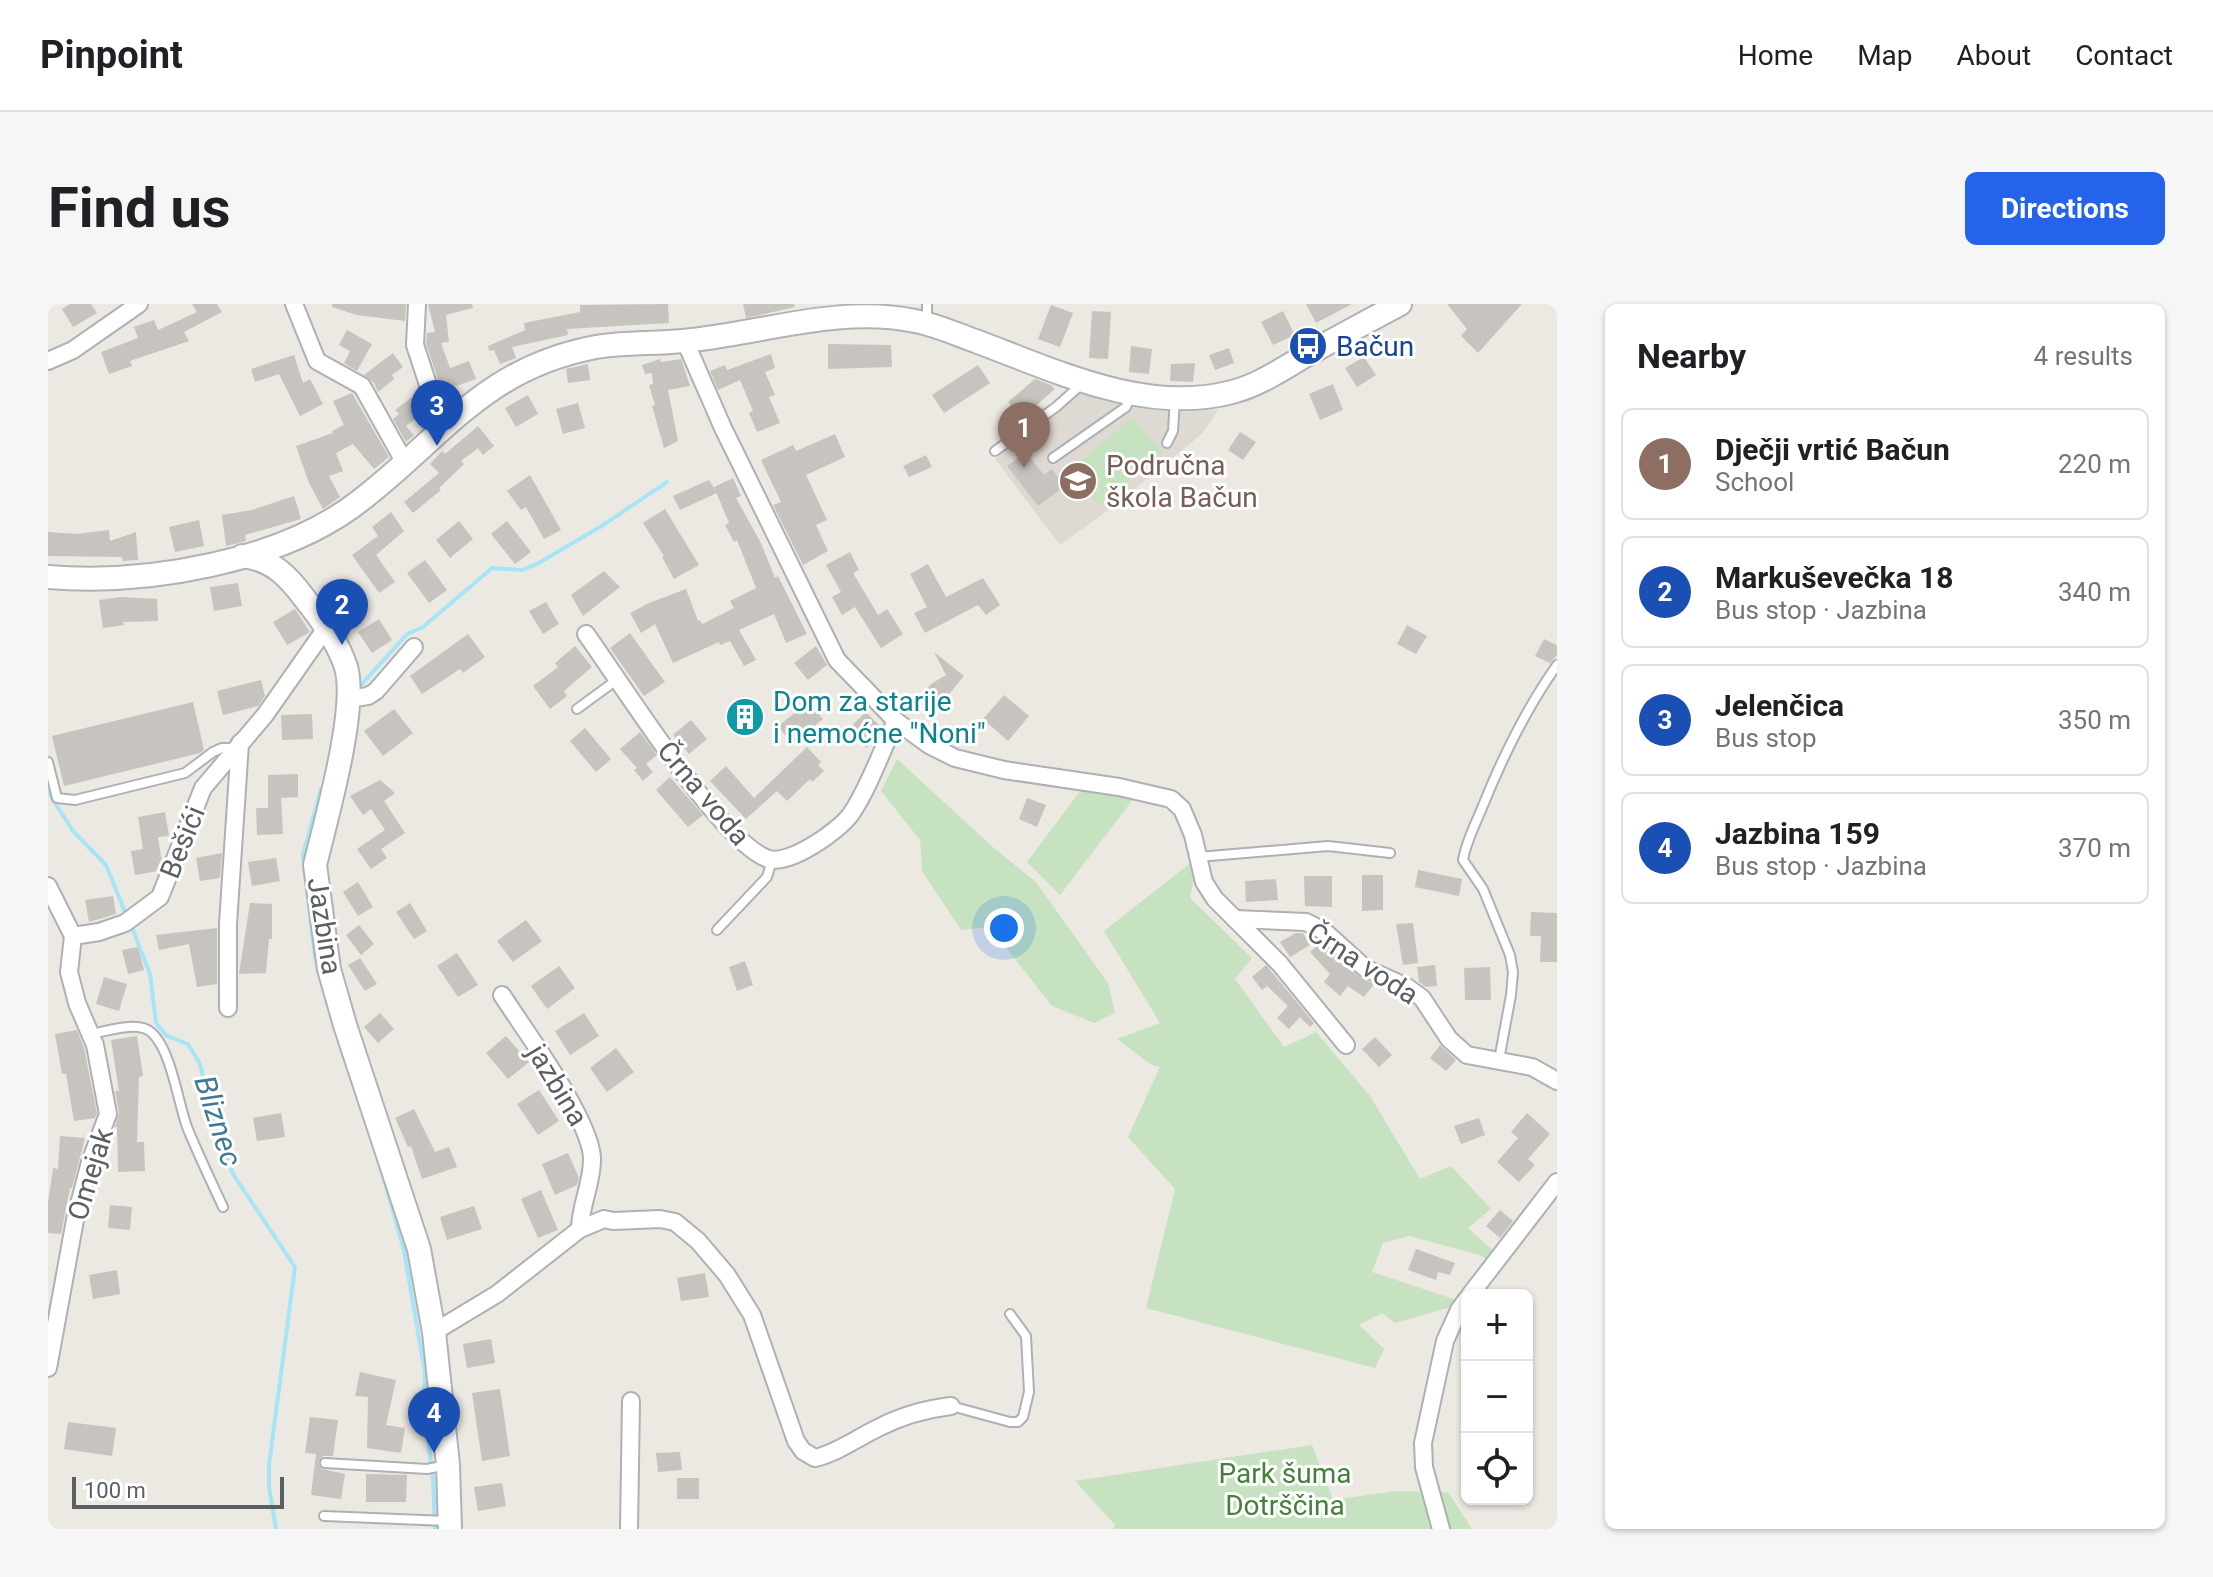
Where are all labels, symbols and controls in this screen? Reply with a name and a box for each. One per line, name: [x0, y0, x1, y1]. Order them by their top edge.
text: Pinpoint: [40, 33, 183, 77]
text: Home: [1738, 39, 1813, 72]
text: Map: [1857, 39, 1913, 72]
text: About: [1957, 39, 2031, 72]
text: Contact: [2075, 39, 2173, 72]
button: Directions: [1965, 172, 2165, 245]
text: Find us: [48, 175, 231, 241]
bus stop icon: Bačun: [1287, 325, 1329, 367]
place label: Bačun: [1336, 330, 1414, 363]
text: Nearby: [1637, 336, 1746, 376]
text: 4 results: [2034, 341, 2133, 371]
pin: 3: [411, 380, 463, 446]
pin: 1: [998, 402, 1050, 468]
text: Dječji vrtić Bačun: [1715, 432, 1950, 467]
place label: Područna škola Bačun: [1106, 449, 1258, 514]
text: 1: [1658, 449, 1672, 479]
text: 220 m: [2058, 449, 2131, 479]
school or university icon: Područna škola Bačun: [1057, 460, 1099, 502]
text: School: [1715, 467, 1794, 497]
text: Markuševečka 18: [1715, 560, 1953, 595]
text: 2: [1658, 577, 1672, 607]
text: 340 m: [2058, 577, 2131, 607]
pin: 2: [316, 579, 368, 645]
text: Bus stop · Jazbina: [1715, 595, 1927, 625]
place label: Dom za starije i nemoćne "Noni": [773, 685, 986, 750]
text: Jelenčica: [1715, 688, 1844, 723]
building icon: Dom za starije i nemoćne "Noni": [724, 696, 766, 738]
text: 3: [1658, 705, 1672, 735]
text: 350 m: [2058, 705, 2131, 735]
text: Bus stop: [1715, 723, 1817, 753]
street label: Črna voda: [651, 735, 757, 852]
street label: Bešići: [153, 801, 212, 883]
text: Jazbina 159: [1715, 816, 1880, 851]
text: 4: [1658, 833, 1672, 863]
text: 370 m: [2058, 833, 2131, 863]
text: Bus stop · Jazbina: [1715, 851, 1927, 881]
street label: Jazbina: [301, 875, 348, 977]
your location: [984, 908, 1024, 948]
street label: Črna voda: [1301, 915, 1424, 1011]
street label: jazbina: [520, 1038, 595, 1132]
water label: Bliznec: [187, 1071, 250, 1171]
street label: Omejak: [61, 1123, 120, 1224]
map controls: [1461, 1289, 1533, 1505]
button: +: [1461, 1289, 1533, 1361]
button: −: [1461, 1361, 1533, 1433]
pin: 4: [408, 1387, 460, 1453]
button: locate: [1461, 1433, 1533, 1505]
park label: Park šuma Dotrščina: [1218, 1457, 1352, 1522]
scale bar: [72, 1473, 284, 1509]
text: 100 m: [84, 1478, 146, 1503]

